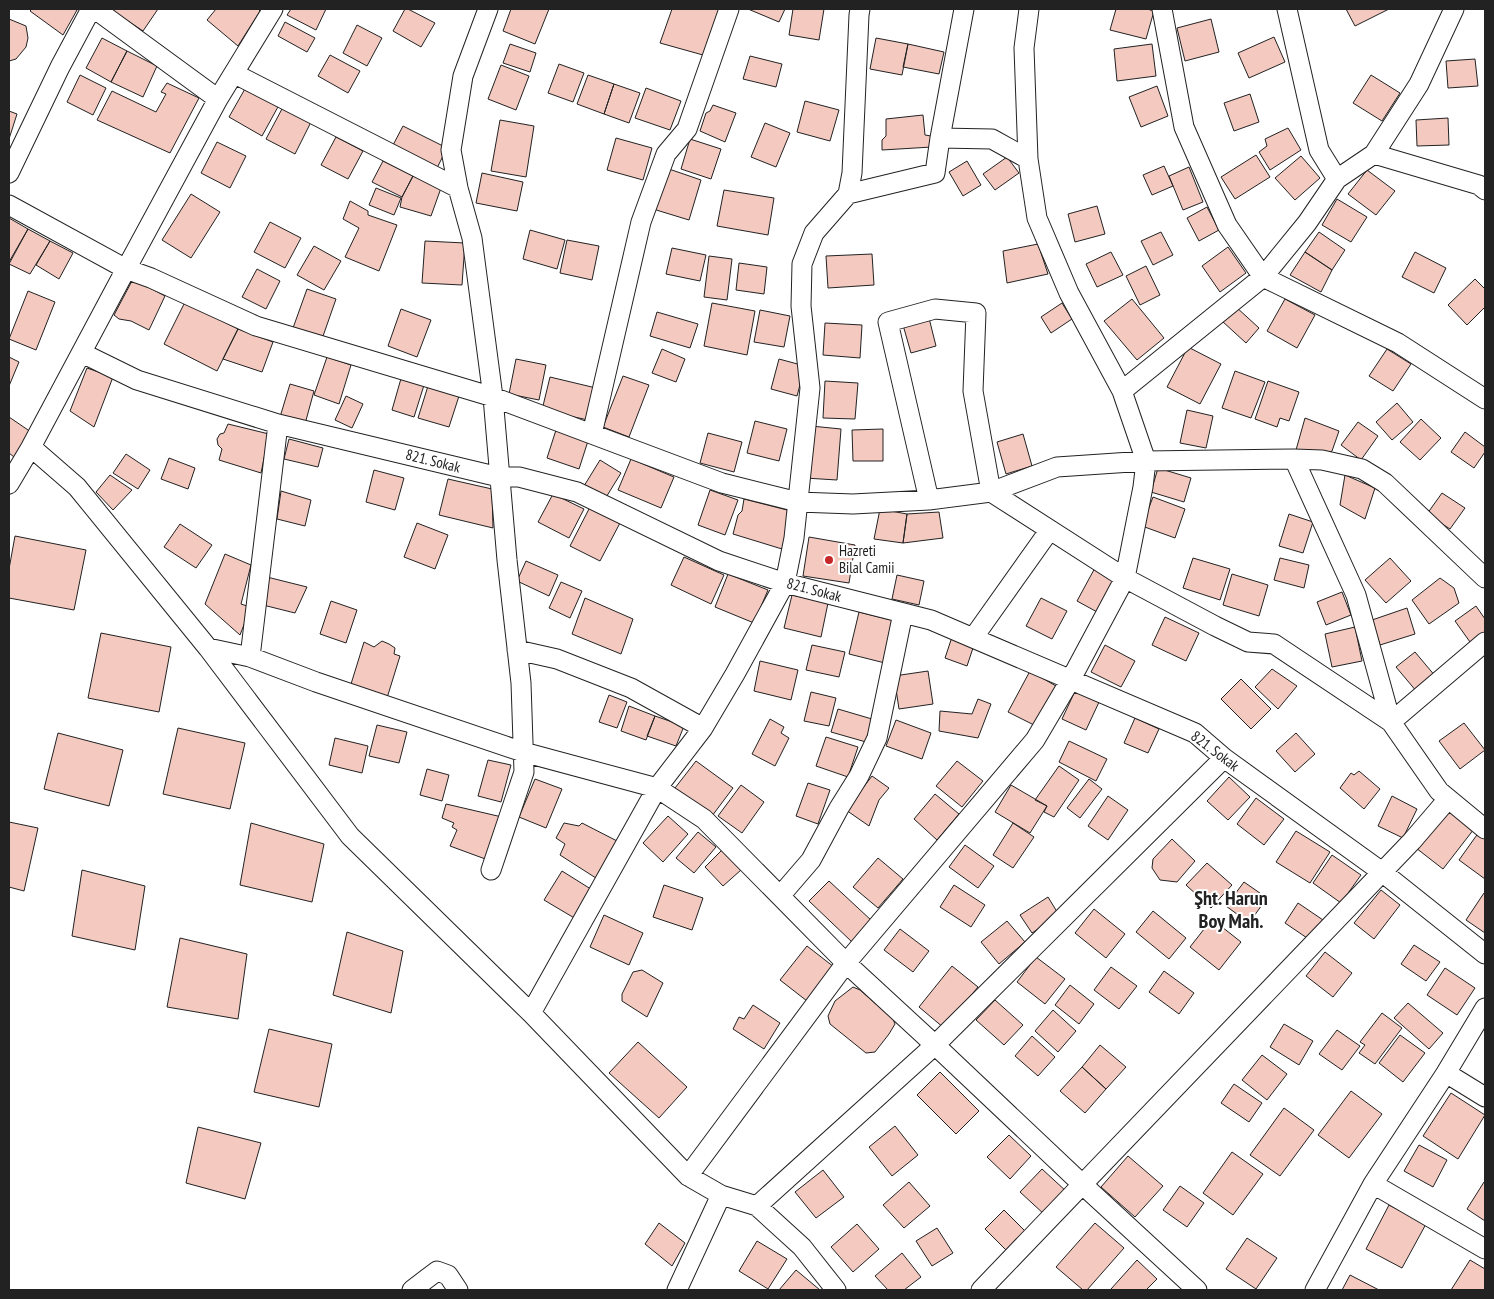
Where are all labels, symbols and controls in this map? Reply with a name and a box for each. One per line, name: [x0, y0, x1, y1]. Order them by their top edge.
street label: 821. Sokak: [404, 445, 463, 477]
place label: Hazreti Bilal Camii: [839, 541, 894, 577]
marker: Hazreti Bilal Camii: [823, 554, 835, 566]
street label: 821. Sokak: [785, 573, 844, 606]
street label: 821. Sokak: [1187, 726, 1243, 775]
district label: Şht. Harun Boy Mah.: [1194, 885, 1268, 934]

